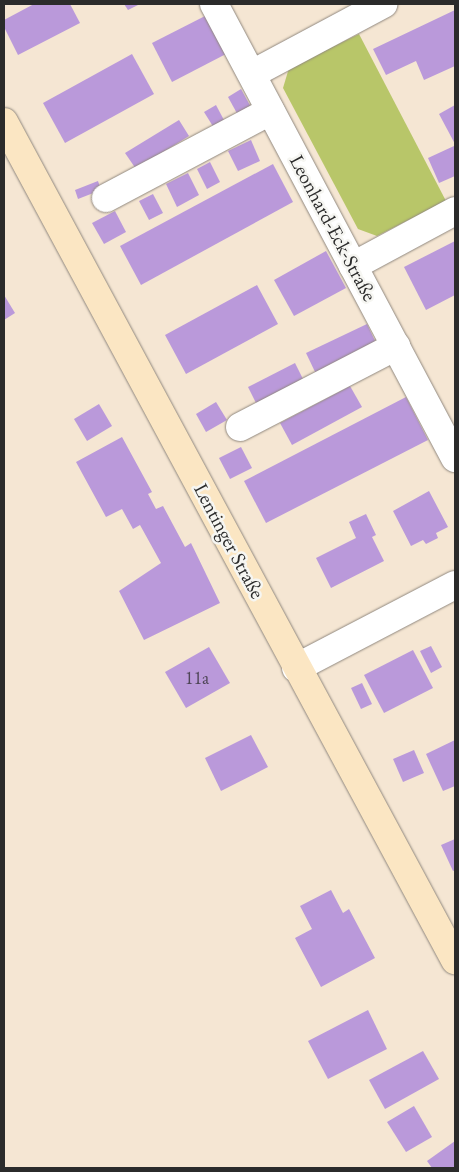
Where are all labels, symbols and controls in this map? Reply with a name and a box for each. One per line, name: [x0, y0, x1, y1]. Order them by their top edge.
street label: Leonhard-Eck-Straße: [284, 151, 382, 305]
street label: Lentinger Straße: [189, 479, 269, 603]
house number: 11a: [185, 667, 209, 689]

